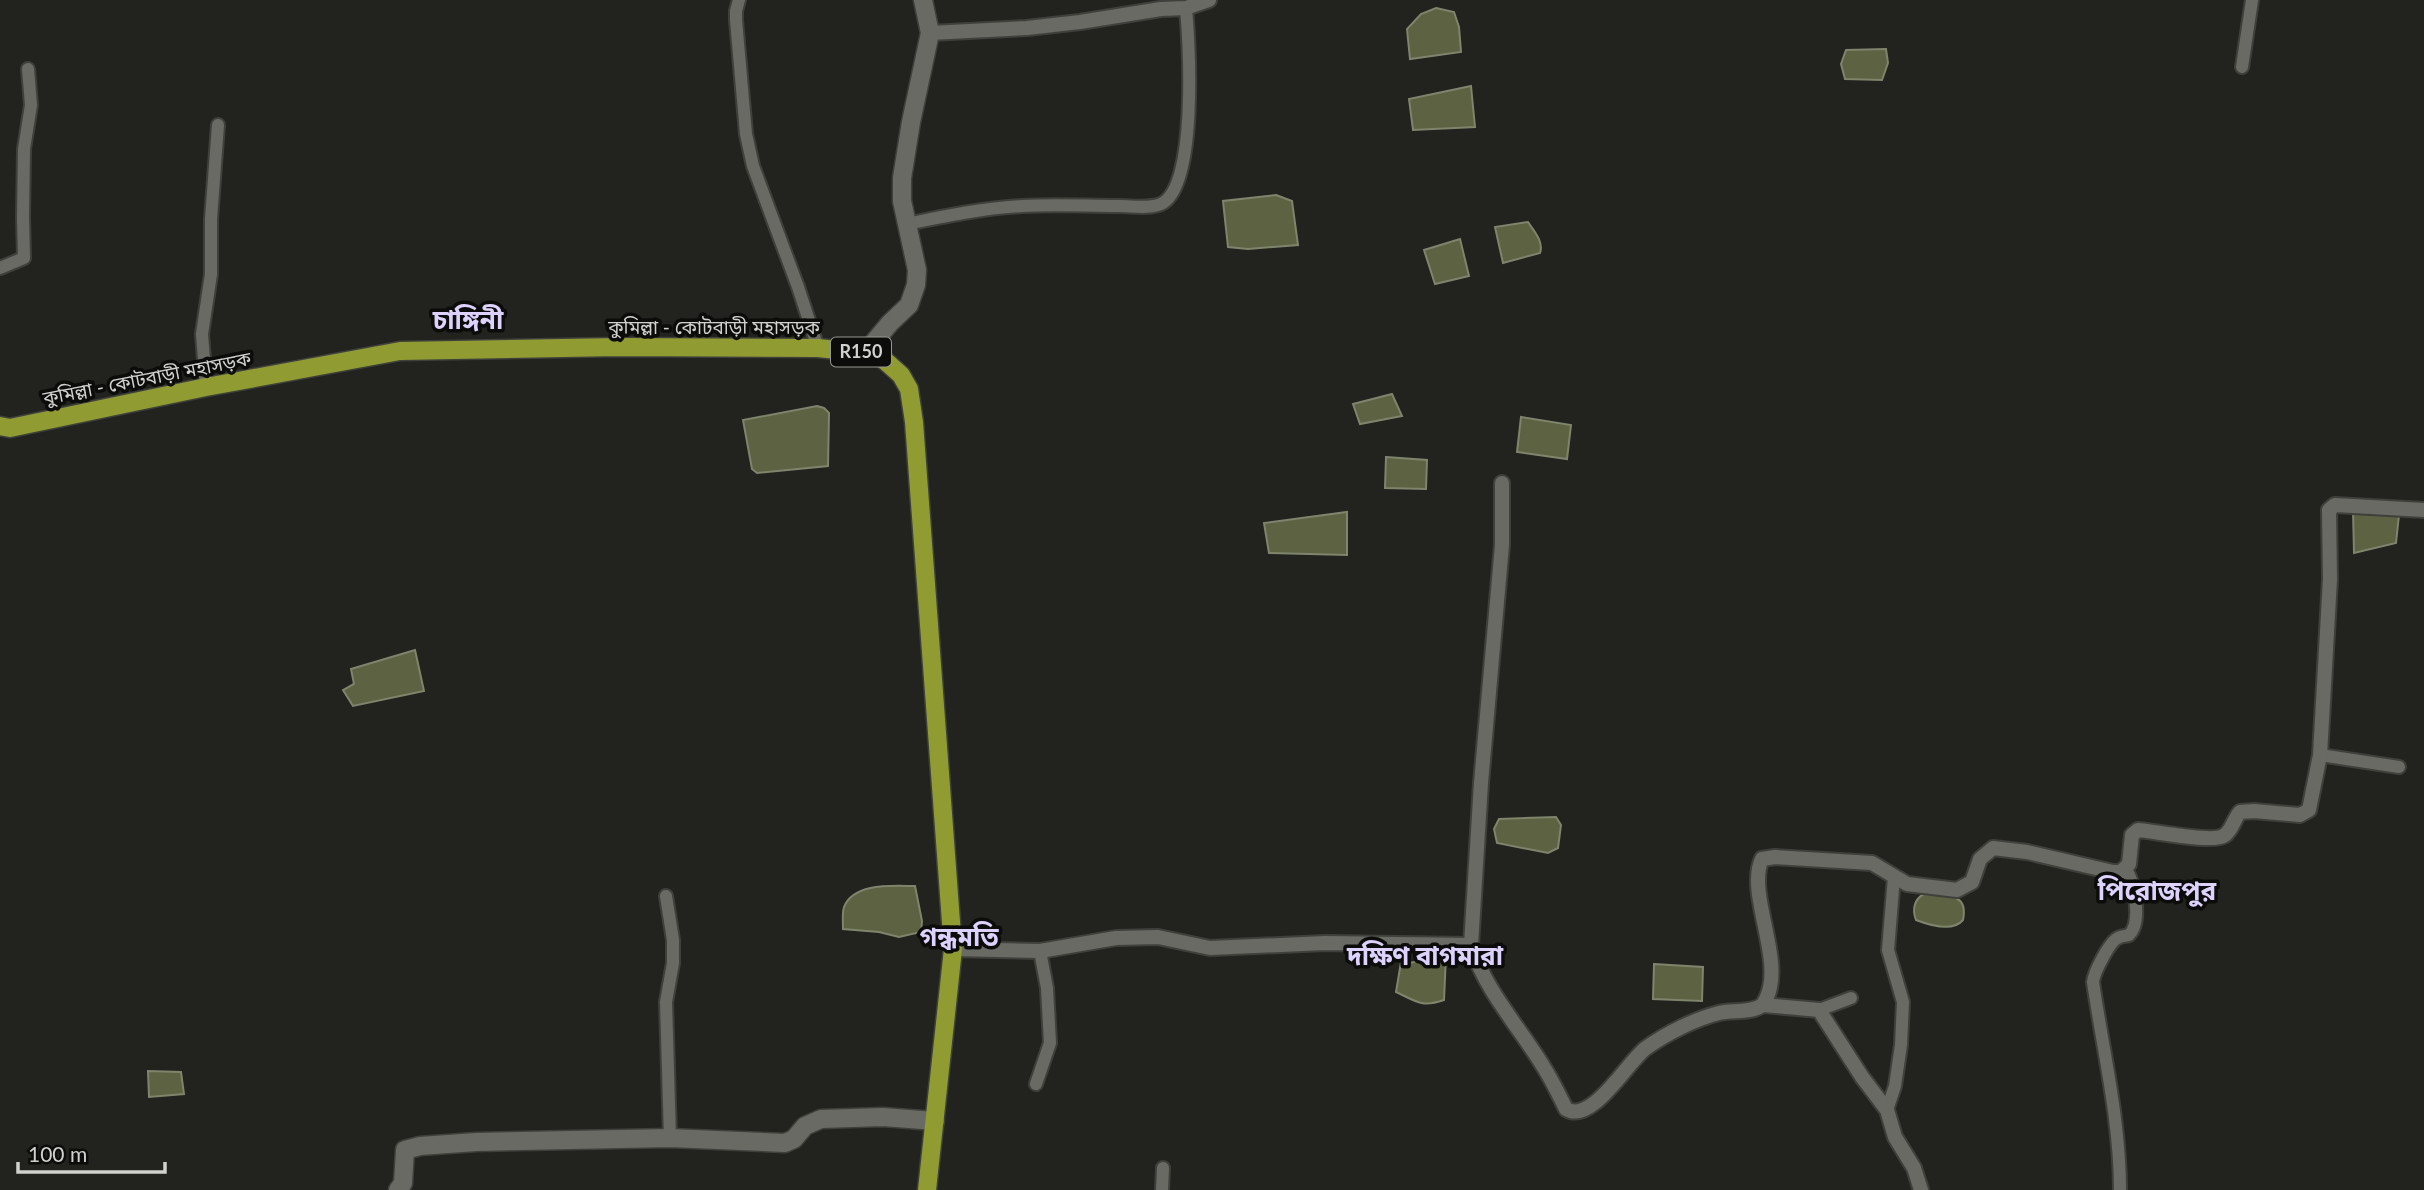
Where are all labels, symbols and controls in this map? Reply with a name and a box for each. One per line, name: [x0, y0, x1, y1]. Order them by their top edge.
district label: চাঙ্গিনী: [432, 303, 504, 335]
street label: কুমিল্লা - কোটবাড়ী মহাসড়ক: [607, 315, 820, 339]
road number: R150: [831, 338, 891, 366]
street label: কুমিল্লা - কোটবাড়ী মহাসড়ক: [40, 346, 254, 410]
district label: পিরোজপুর: [2097, 874, 2217, 908]
district label: গন্ধমতি: [919, 920, 999, 952]
district label: দক্ষিণ বাগমারা: [1346, 939, 1504, 971]
scale bar: [18, 1130, 164, 1174]
text: 100 m: [28, 1141, 87, 1166]

